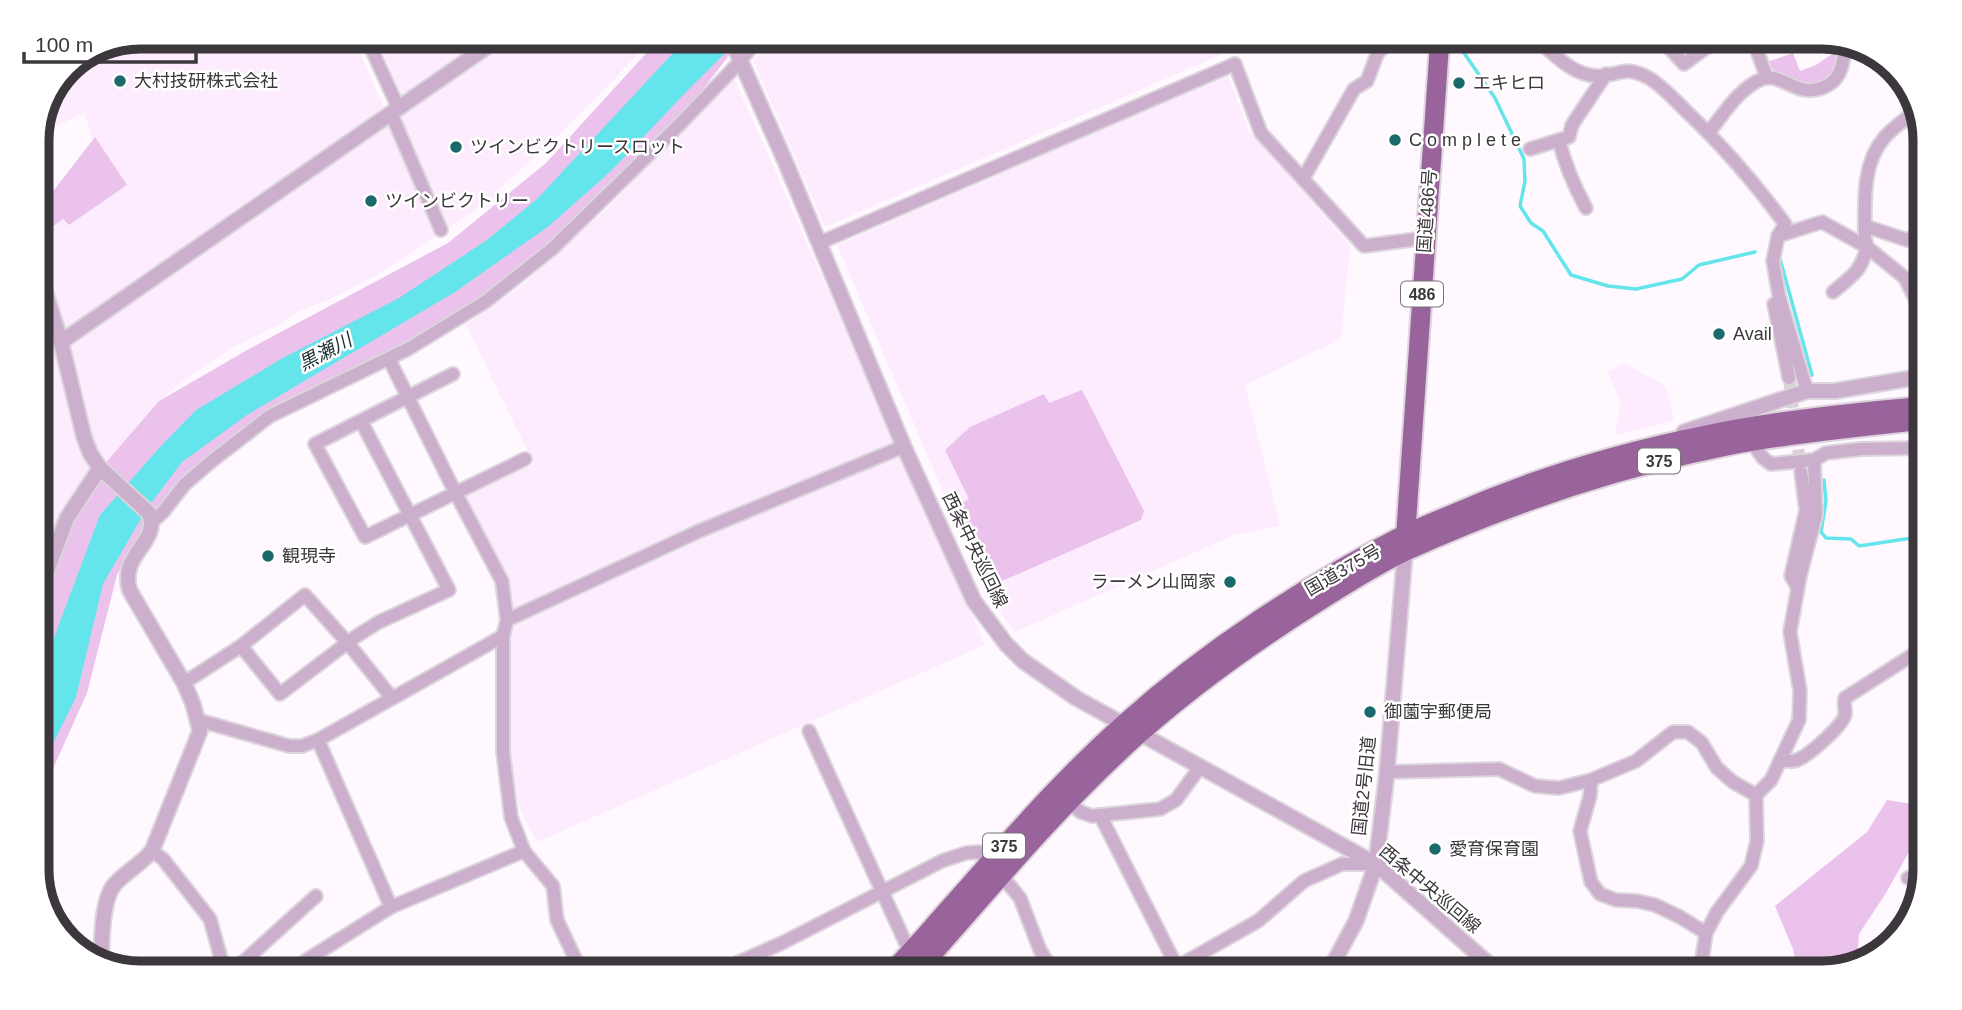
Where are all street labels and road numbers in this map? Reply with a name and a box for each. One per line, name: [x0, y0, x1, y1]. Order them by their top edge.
street label: 国道486号: [1414, 168, 1440, 254]
road number: 486: [1401, 282, 1443, 306]
road number: 375: [1638, 448, 1680, 474]
street label: 西条中央巡回線: [938, 489, 1012, 611]
street label: 国道375号: [1302, 540, 1384, 600]
street label: 国道2号旧道: [1349, 735, 1379, 837]
road number: 375: [983, 834, 1025, 859]
street label: 西条中央巡回線: [1375, 841, 1485, 937]

